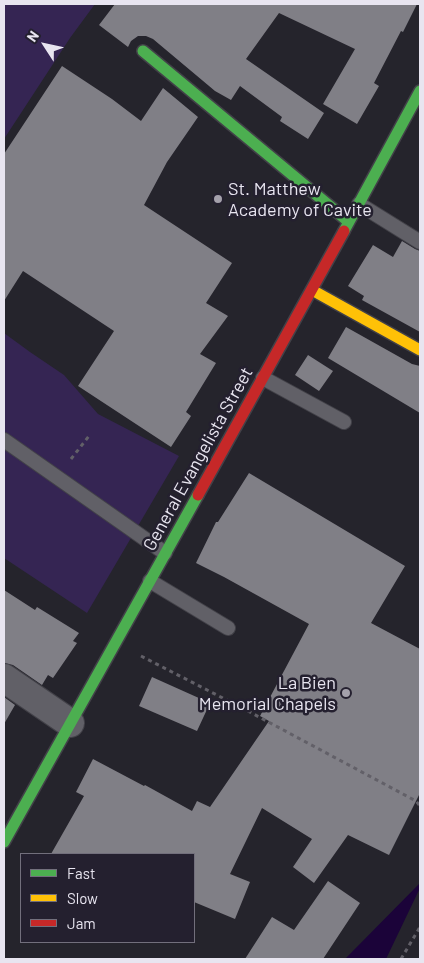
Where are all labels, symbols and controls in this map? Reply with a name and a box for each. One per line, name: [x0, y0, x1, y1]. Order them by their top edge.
north arrow: [20, 20, 70, 70]
text: N: [23, 27, 42, 45]
place label: St. Matthew Academy of Cavite: [228, 178, 372, 220]
marker: St. Matthew Academy of Cavite: [212, 193, 224, 205]
street label: General Evangelista Street: [139, 363, 257, 555]
place label: La Bien Memorial Chapels: [199, 672, 336, 714]
marker: La Bien Memorial Chapels: [340, 687, 352, 699]
legend: [20, 853, 195, 943]
text: Fast: [67, 864, 95, 882]
text: Slow: [67, 889, 98, 907]
text: Jam: [67, 914, 96, 932]

